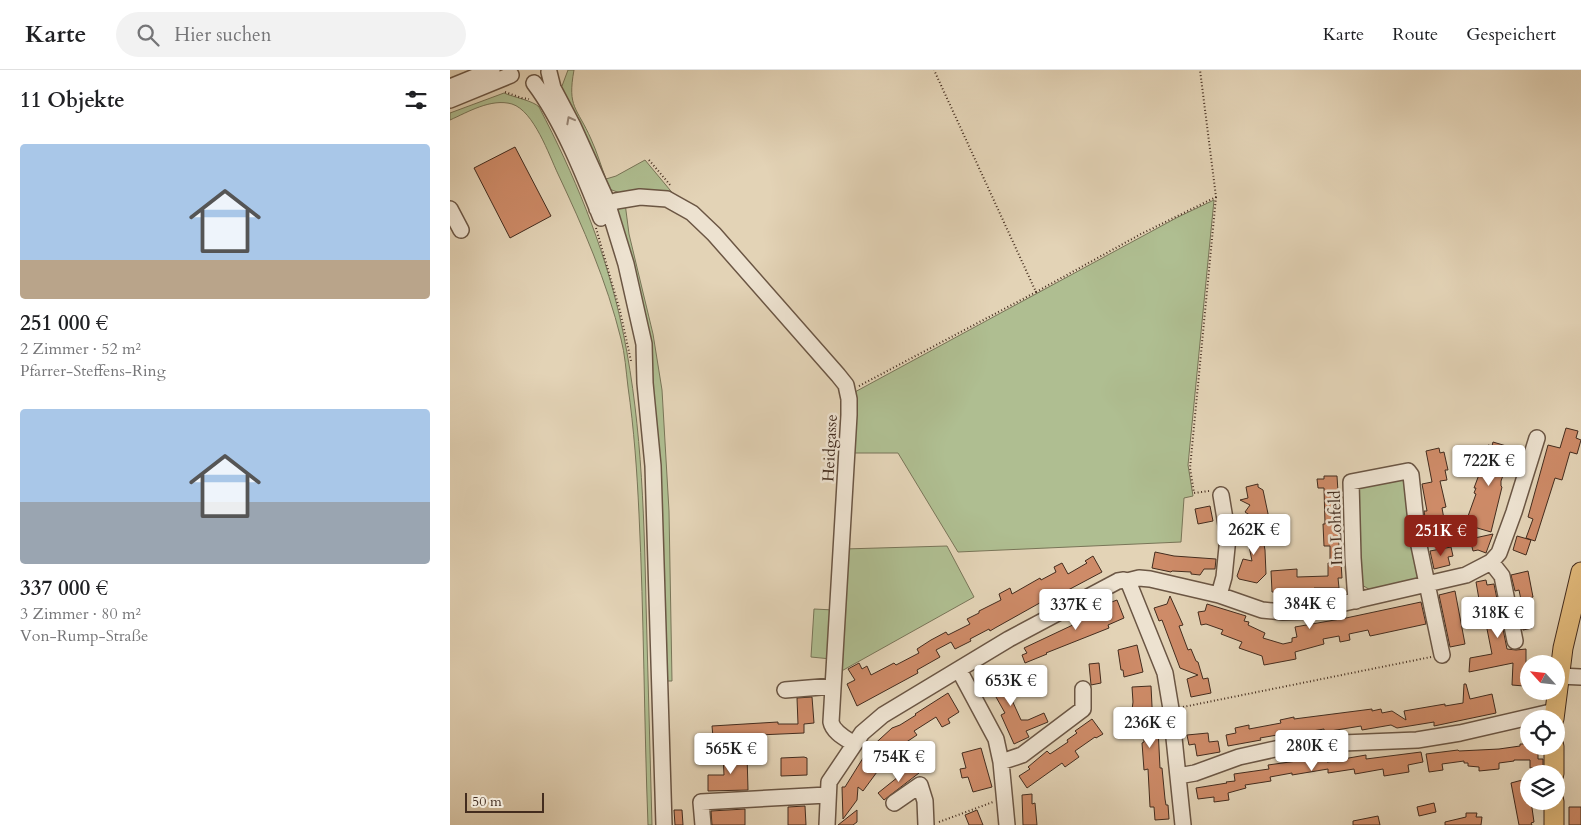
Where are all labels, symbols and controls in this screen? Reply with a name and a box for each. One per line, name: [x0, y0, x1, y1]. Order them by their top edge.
search box: [116, 12, 466, 57]
text: Karte: [25, 18, 86, 51]
icon: search: [134, 21, 162, 49]
text: Hier suchen: [174, 22, 272, 48]
text: Karte: [1323, 22, 1364, 47]
text: Route: [1392, 22, 1438, 47]
text: Gespeichert: [1466, 22, 1556, 47]
text: 11 Objekte: [20, 86, 125, 115]
icon: filters: [402, 86, 430, 114]
one-way arrow: [566, 116, 576, 125]
icon: home: [180, 176, 270, 266]
text: 251 000 €: [20, 309, 108, 338]
text: 2 Zimmer · 52 m²: [20, 338, 141, 360]
text: Pfarrer-Steffens-Ring: [20, 360, 166, 382]
street label: Heidgasse: [817, 414, 843, 482]
icon: home: [180, 441, 270, 531]
pin: 722K €: [1448, 444, 1530, 487]
text: 722K €: [1463, 450, 1515, 472]
street label: Im Lohfeld: [1324, 490, 1348, 566]
pin: 262K €: [1213, 514, 1295, 556]
pin: 251K €: [1400, 514, 1482, 557]
text: 262K €: [1228, 519, 1280, 541]
text: 251K €: [1415, 520, 1467, 542]
text: 337 000 €: [20, 574, 108, 603]
pin: 337K €: [1035, 588, 1117, 631]
pin: 384K €: [1269, 588, 1351, 630]
text: 384K €: [1284, 593, 1336, 615]
text: 337K €: [1050, 594, 1102, 616]
pin: 318K €: [1457, 596, 1539, 639]
text: 318K €: [1472, 602, 1524, 624]
text: 3 Zimmer · 80 m²: [20, 603, 141, 625]
text: Von-Rump-Straße: [20, 625, 148, 647]
north arrow: [1520, 655, 1565, 700]
map controls: [1520, 655, 1565, 810]
pin: 653K €: [970, 664, 1052, 707]
text: 653K €: [985, 670, 1037, 692]
pin: 236K €: [1109, 706, 1191, 749]
button: locate: [1520, 710, 1565, 755]
text: 236K €: [1124, 712, 1176, 734]
pin: 280K €: [1271, 730, 1353, 772]
pin: 565K €: [690, 732, 772, 775]
text: 280K €: [1286, 735, 1338, 757]
text: 565K €: [705, 738, 757, 760]
pin: 754K €: [858, 740, 940, 783]
text: 754K €: [873, 746, 925, 768]
button: layers: [1520, 765, 1565, 810]
scale bar: [465, 790, 544, 813]
text: 50 m: [472, 792, 502, 811]

